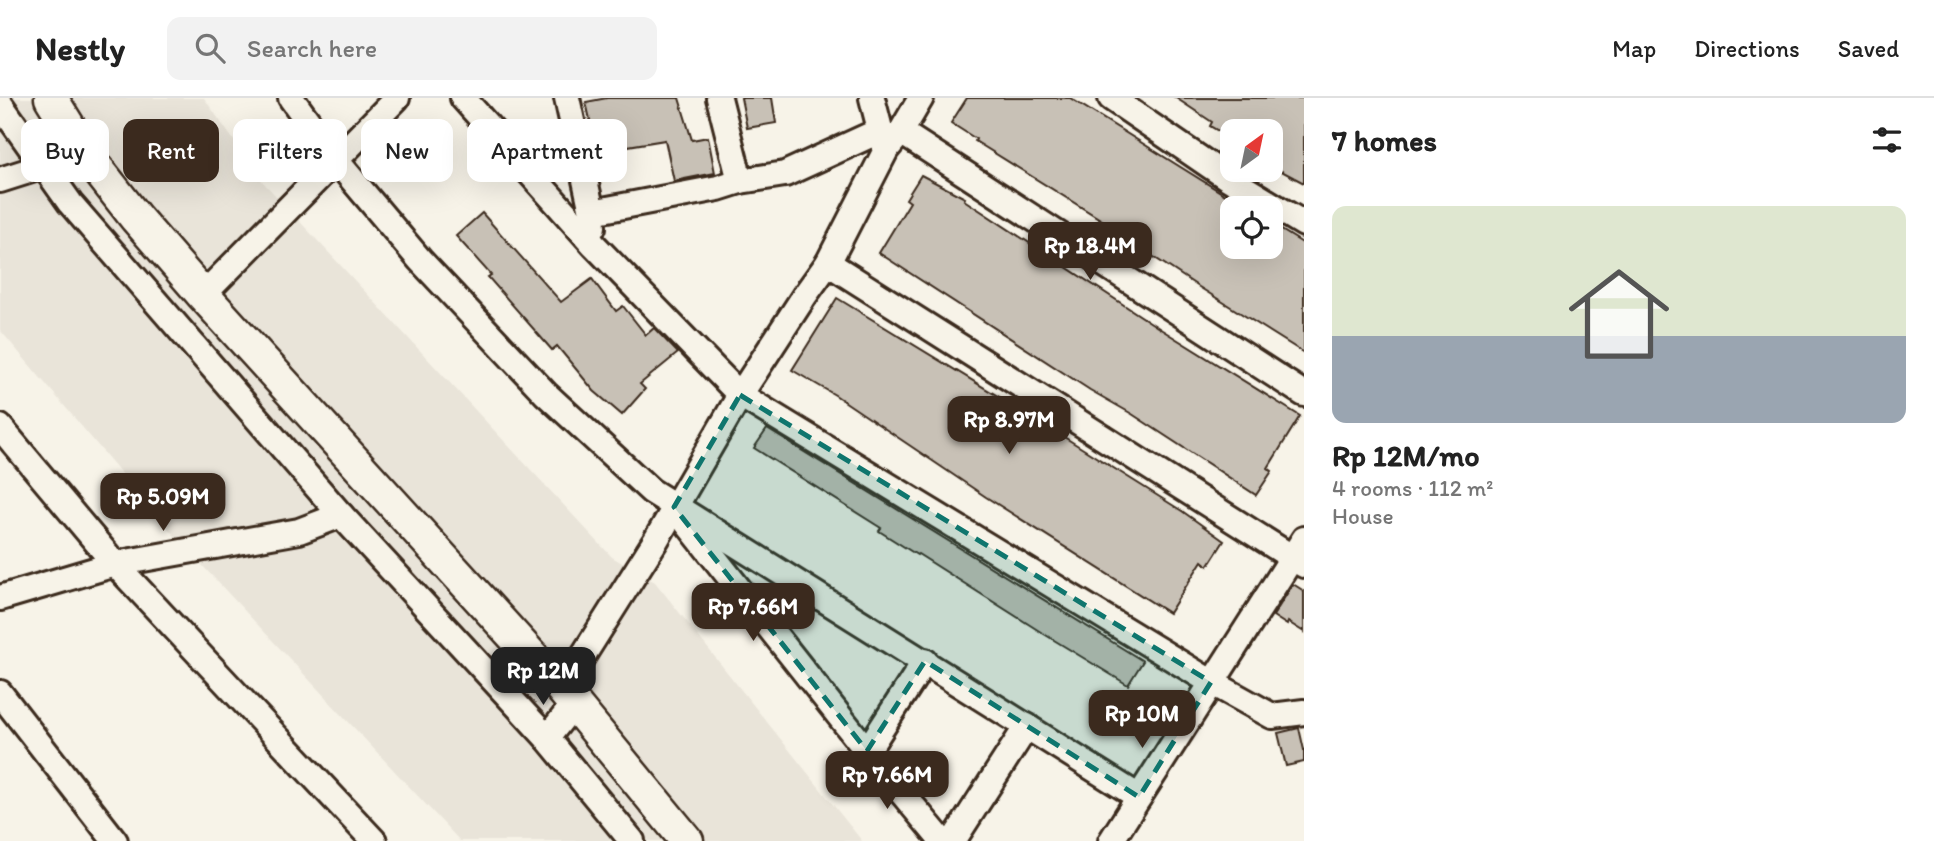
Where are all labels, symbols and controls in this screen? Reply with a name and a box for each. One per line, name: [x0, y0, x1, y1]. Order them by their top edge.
search box: [167, 17, 657, 80]
text: Nestly: [35, 29, 125, 68]
icon: search: [191, 29, 229, 67]
text: Search here: [247, 32, 377, 64]
text: Map: [1612, 34, 1656, 63]
text: Directions: [1694, 34, 1800, 63]
text: Saved: [1838, 34, 1899, 63]
chip: Buy: [21, 119, 109, 182]
chip: Rent: [123, 119, 219, 182]
chip: Filters: [233, 119, 347, 182]
chip: New: [361, 119, 453, 182]
chip: Apartment: [467, 119, 627, 182]
north arrow: [1220, 119, 1283, 182]
map controls: [1220, 119, 1283, 259]
icon: filters: [1868, 121, 1906, 159]
text: 7 homes: [1332, 122, 1437, 159]
button: locate: [1220, 196, 1283, 259]
pin: Rp 18.4M: [1018, 222, 1162, 282]
text: Rp 18.4M: [1044, 231, 1136, 259]
icon: home: [1556, 251, 1682, 377]
pin: Rp 8.97M: [937, 396, 1081, 456]
text: Rp 8.97M: [963, 405, 1055, 433]
text: Rp 12M/mo: [1332, 437, 1480, 474]
pin: Rp 5.09M: [91, 474, 235, 533]
text: 4 rooms · 112 m²: [1332, 474, 1493, 502]
text: Rp 5.09M: [116, 482, 210, 510]
text: House: [1332, 502, 1394, 530]
pin: Rp 7.66M: [681, 584, 825, 643]
text: Rp 7.66M: [708, 592, 798, 620]
pin: Rp 12M: [486, 648, 600, 707]
text: Rp 12M: [507, 656, 579, 684]
pin: Rp 10M: [1085, 690, 1199, 750]
text: Rp 10M: [1105, 699, 1179, 727]
pin: Rp 7.66M: [815, 752, 959, 811]
text: Rp 7.66M: [842, 760, 932, 788]

